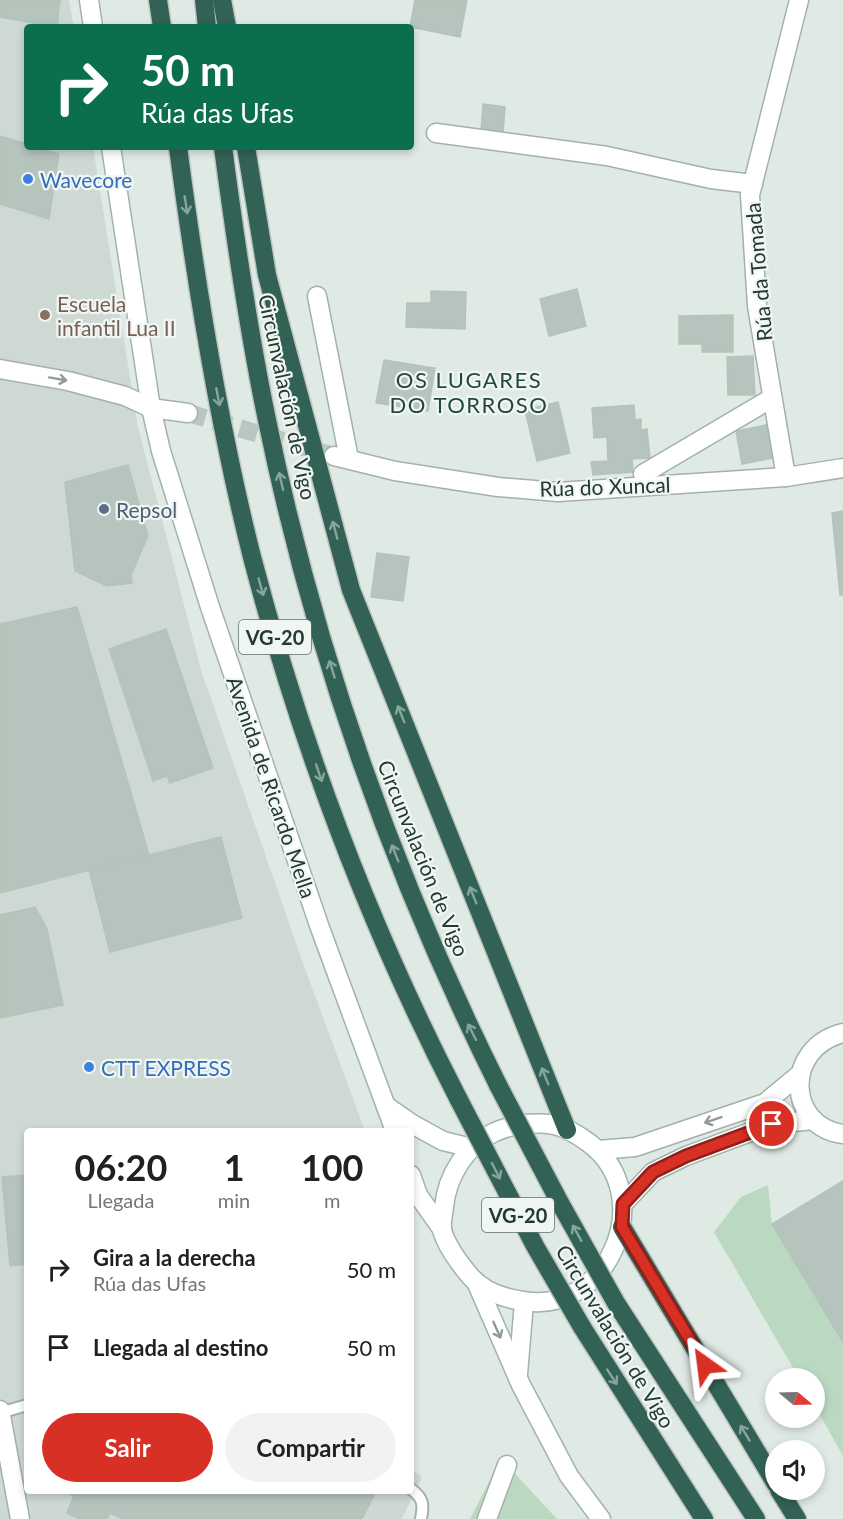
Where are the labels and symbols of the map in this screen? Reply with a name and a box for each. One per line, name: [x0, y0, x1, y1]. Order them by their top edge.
place label: Wavecore: [40, 167, 132, 192]
marker: Wavecore: [21, 172, 35, 186]
one-way arrow: [180, 195, 191, 214]
street label: Rúa da Tomada: [739, 202, 777, 342]
place label: Escuela infantil Lua II: [57, 291, 176, 340]
street label: Circunvalación de Vigo: [254, 292, 322, 502]
marker: Escuela infantil Lua II: [38, 308, 52, 322]
district label: OS LUGARES DO TORROSO: [390, 366, 548, 418]
one-way arrow: [47, 374, 67, 385]
one-way arrow: [213, 387, 224, 407]
one-way arrow: [274, 471, 286, 490]
street label: Rúa do Xuncal: [539, 471, 671, 501]
place label: Repsol: [116, 497, 177, 522]
marker: Repsol: [97, 502, 111, 516]
one-way arrow: [329, 521, 341, 540]
one-way arrow: [256, 578, 267, 597]
road number: VG-20: [239, 620, 311, 654]
one-way arrow: [326, 660, 337, 679]
street label: Avenida de Ricardo Mella: [222, 673, 322, 901]
one-way arrow: [394, 705, 405, 724]
street label: Circunvalación de Vigo: [373, 756, 475, 960]
one-way arrow: [315, 763, 326, 782]
one-way arrow: [389, 844, 400, 863]
one-way arrow: [467, 886, 478, 905]
one-way arrow: [465, 1024, 477, 1042]
place label: CTT EXPRESS: [101, 1055, 231, 1080]
marker: CTT EXPRESS: [82, 1060, 96, 1074]
one-way arrow: [539, 1067, 550, 1086]
pin: [746, 1098, 797, 1149]
one-way arrow: [704, 1116, 723, 1127]
one-way arrow: [491, 1161, 502, 1179]
road number: VG-20: [482, 1198, 554, 1232]
one-way arrow: [571, 1225, 583, 1242]
street label: Circunvalación de Vigo: [551, 1240, 681, 1432]
one-way arrow: [492, 1320, 504, 1338]
position arrow: [673, 1333, 737, 1397]
one-way arrow: [606, 1368, 618, 1385]
north arrow: [765, 1368, 825, 1428]
one-way arrow: [739, 1425, 751, 1442]

